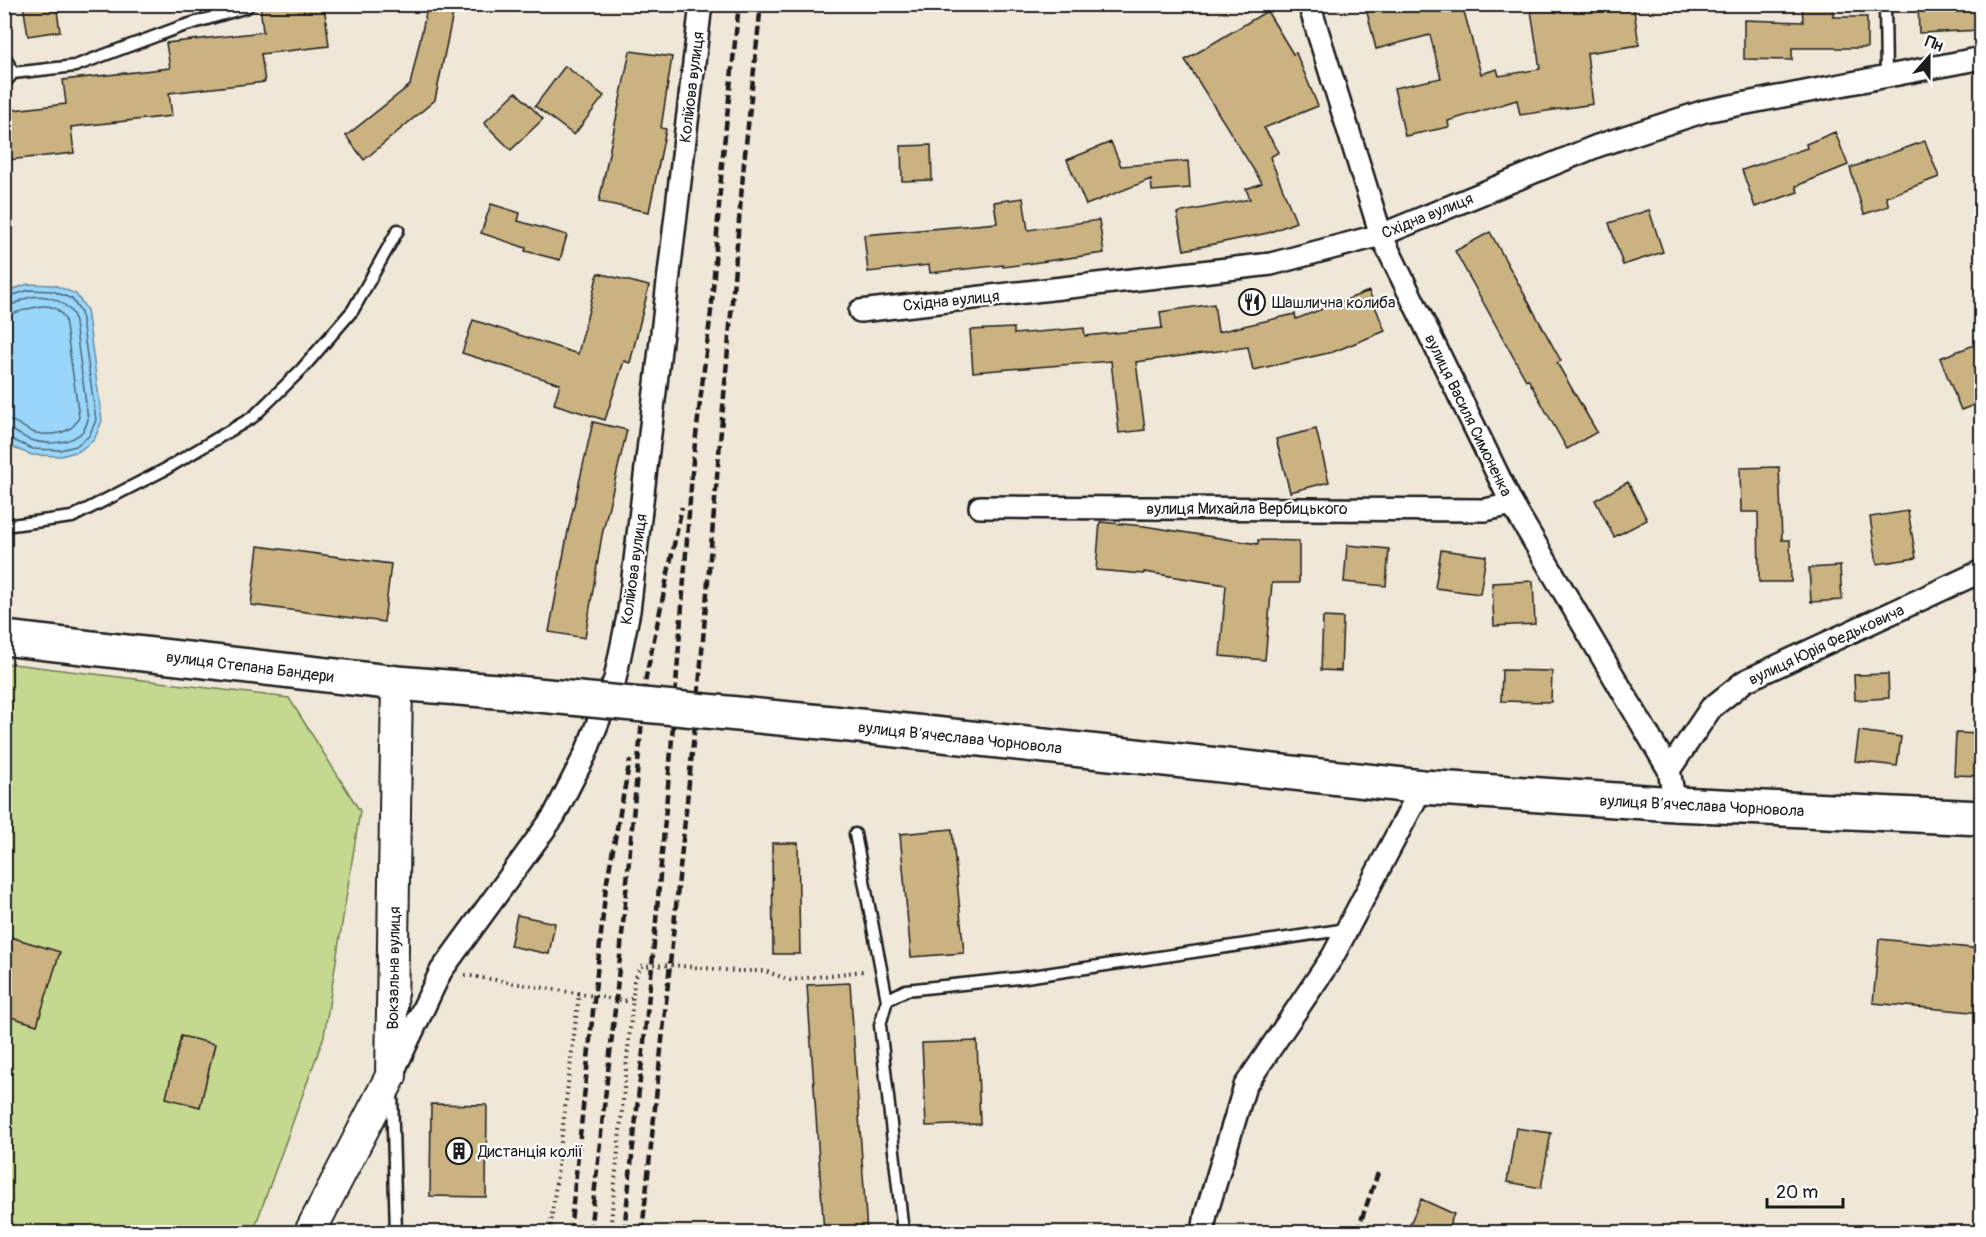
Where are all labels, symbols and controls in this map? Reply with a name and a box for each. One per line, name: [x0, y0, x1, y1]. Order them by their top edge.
north arrow: [1899, 27, 1959, 87]
street label: Колійова вулиця: [675, 30, 709, 144]
text: Пн: [1922, 31, 1946, 56]
street label: Східна вулиця: [1379, 188, 1476, 243]
street label: Східна вулиця: [902, 286, 1000, 316]
restaurant icon: Шашлична колиба: [1237, 287, 1267, 317]
place label: Шашлична колиба: [1272, 293, 1395, 313]
street label: вулиця Василя Симоненка: [1420, 331, 1516, 500]
street label: вулиця Михайла Вербицького: [1146, 499, 1348, 519]
street label: Колійова вулиця: [616, 512, 652, 626]
street label: вулиця Юрія Федьковича: [1745, 600, 1907, 690]
street label: вулиця Степана Бандери: [165, 647, 335, 687]
street label: вулиця Вʼячеслава Чорновола: [857, 717, 1063, 759]
street label: вулиця Вʼячеслава Чорновола: [1599, 791, 1805, 821]
street label: Вокзальна вулиця: [383, 906, 405, 1030]
building icon: Дистанція колії: [444, 1136, 474, 1166]
place label: Дистанція колії: [477, 1142, 583, 1162]
scale bar: [1767, 1171, 1844, 1209]
text: 20 m: [1776, 1181, 1818, 1204]

